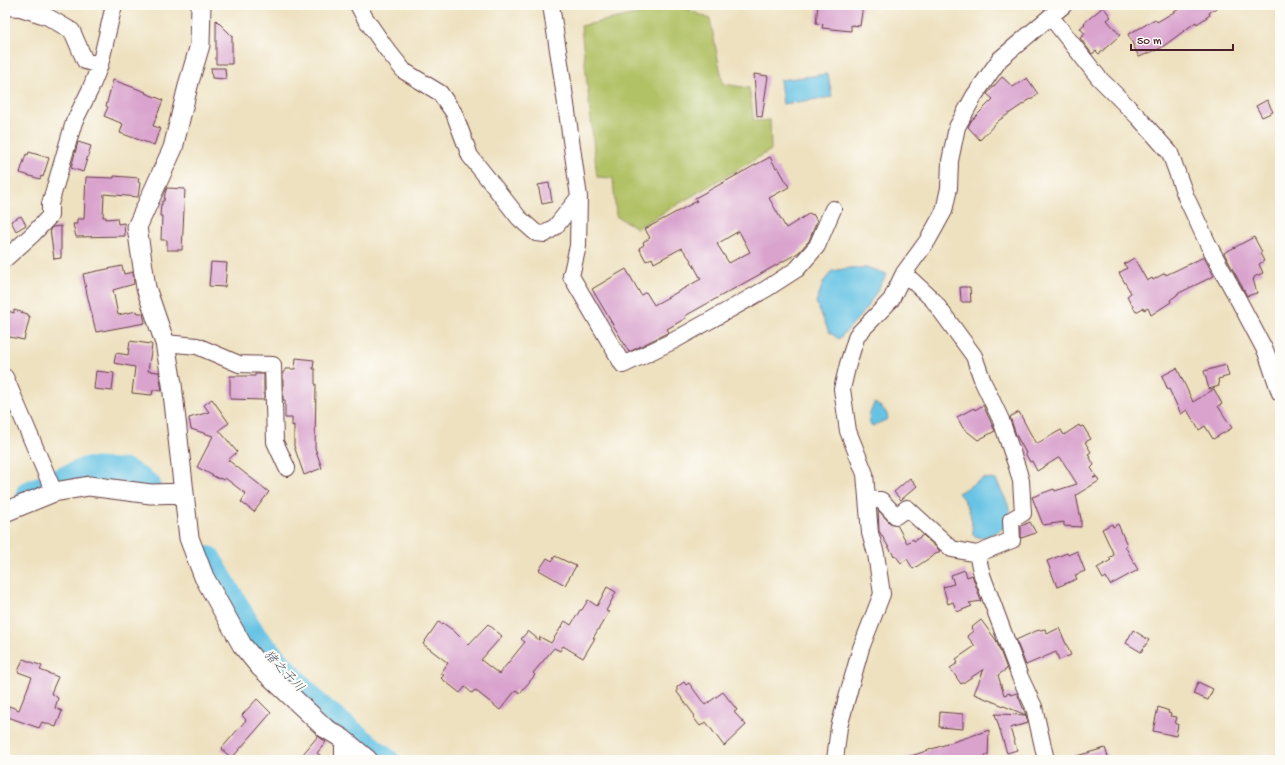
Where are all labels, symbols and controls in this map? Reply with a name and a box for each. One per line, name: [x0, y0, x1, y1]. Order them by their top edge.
scale bar: [1131, 26, 1233, 52]
text: 50 m: [1137, 35, 1162, 49]
water label: 猪之子川: [260, 647, 307, 696]

